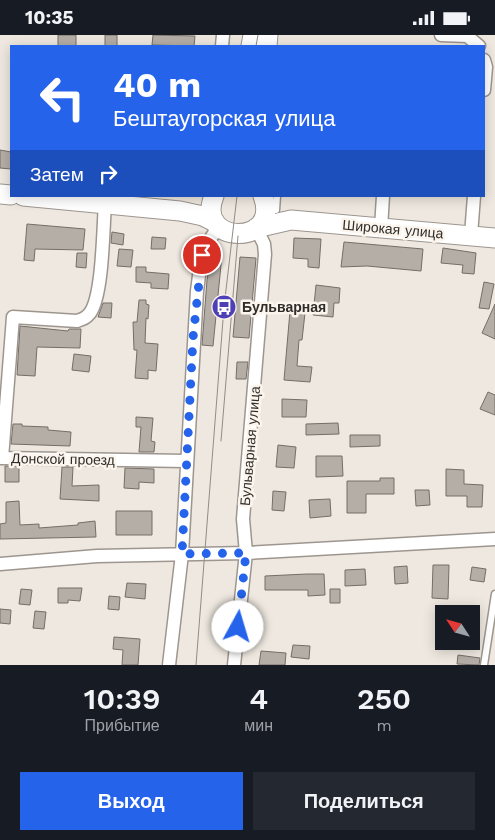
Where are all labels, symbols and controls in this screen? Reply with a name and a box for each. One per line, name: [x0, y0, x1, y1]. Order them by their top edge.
text: 10:35: [25, 6, 74, 29]
text: 40 m: [113, 64, 201, 106]
icon: left: [30, 65, 95, 130]
text: Бештаугорская улица: [113, 106, 335, 131]
icon: right: [94, 160, 122, 188]
text: Затем: [30, 163, 84, 186]
street label: Широкая улица: [342, 217, 444, 241]
pin: [181, 234, 223, 276]
icon: arrive: [188, 241, 216, 269]
bus stop icon: Бульварная: [211, 294, 237, 320]
place label: Бульварная: [242, 299, 326, 315]
street label: Бульварная улица: [237, 385, 263, 507]
street label: Донской проезд: [11, 450, 115, 468]
position arrow: [211, 600, 263, 652]
north arrow: [435, 605, 480, 650]
map controls: [435, 605, 480, 650]
text: 10:39: [84, 681, 161, 716]
text: 4: [249, 681, 268, 716]
text: 250: [357, 681, 411, 716]
text: Прибытие: [85, 716, 160, 735]
text: мин: [244, 716, 273, 735]
text: m: [376, 716, 392, 735]
button: Выход: [20, 772, 243, 830]
button: Поделиться: [253, 772, 475, 830]

